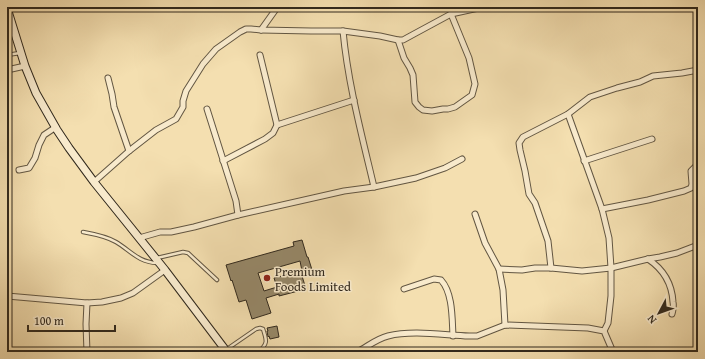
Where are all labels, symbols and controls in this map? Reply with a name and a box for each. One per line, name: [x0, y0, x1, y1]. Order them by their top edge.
place label: Premium Foods Limited: [275, 262, 351, 296]
marker: Premium Foods Limited: [262, 273, 272, 283]
north arrow: [639, 293, 679, 333]
scale bar: [28, 307, 115, 333]
text: N: [643, 311, 660, 328]
text: 100 m: [34, 312, 64, 329]

